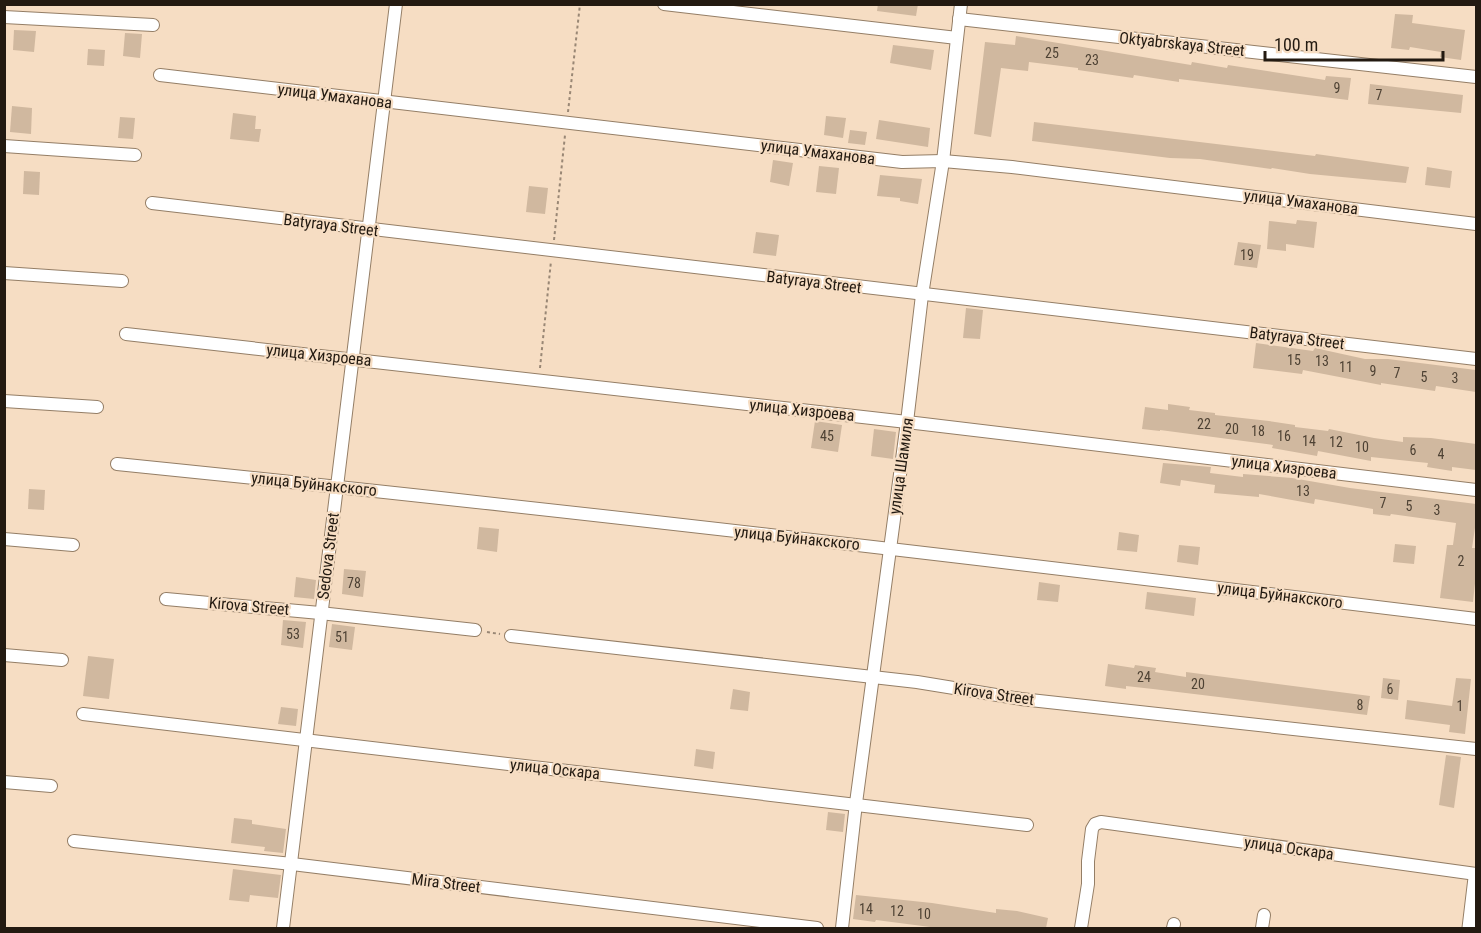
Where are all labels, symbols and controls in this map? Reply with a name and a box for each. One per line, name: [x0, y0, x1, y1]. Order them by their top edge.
scale bar: [1265, 24, 1444, 62]
street label: Oktyabrskaya Street: [1118, 28, 1246, 60]
text: 100 m: [1274, 34, 1318, 55]
house number: 25: [1045, 45, 1059, 61]
house number: 23: [1085, 52, 1099, 68]
street label: улица Умаханова: [277, 80, 393, 112]
house number: 9: [1334, 80, 1340, 96]
house number: 7: [1376, 87, 1383, 103]
street label: улица Умаханова: [760, 136, 876, 168]
street label: улица Умаханова: [1243, 186, 1359, 218]
street label: Batyraya Street: [283, 210, 380, 240]
house number: 19: [1240, 247, 1254, 263]
street label: Batyraya Street: [766, 267, 863, 297]
street label: Batyraya Street: [1249, 323, 1346, 353]
street label: улица Хизроева: [265, 340, 373, 370]
house number: 15: [1287, 352, 1301, 368]
house number: 13: [1315, 353, 1329, 369]
house number: 11: [1339, 359, 1353, 375]
house number: 9: [1370, 363, 1376, 379]
house number: 7: [1394, 365, 1401, 381]
house number: 5: [1421, 369, 1428, 385]
house number: 3: [1452, 370, 1458, 386]
street label: улица Хизроева: [748, 395, 856, 425]
street label: улица Шамиля: [885, 416, 917, 516]
house number: 22: [1197, 416, 1211, 432]
house number: 20: [1225, 421, 1239, 437]
house number: 18: [1251, 423, 1265, 439]
house number: 45: [820, 428, 834, 444]
house number: 16: [1277, 428, 1291, 444]
house number: 14: [1302, 433, 1316, 449]
house number: 12: [1329, 434, 1343, 450]
house number: 10: [1355, 439, 1369, 455]
house number: 6: [1410, 442, 1417, 458]
house number: 4: [1438, 446, 1445, 462]
street label: улица Хизроева: [1230, 451, 1338, 483]
street label: улица Буйнакского: [250, 468, 378, 500]
house number: 13: [1296, 483, 1310, 499]
house number: 7: [1380, 495, 1387, 511]
house number: 5: [1406, 498, 1413, 514]
house number: 3: [1434, 502, 1440, 518]
street label: Sedova Street: [313, 511, 343, 600]
street label: улица Буйнакского: [733, 522, 861, 554]
house number: 2: [1458, 553, 1465, 569]
house number: 78: [347, 575, 361, 591]
street label: улица Буйнакского: [1216, 578, 1344, 612]
street label: Kirova Street: [208, 593, 290, 619]
house number: 53: [286, 626, 300, 642]
house number: 51: [335, 629, 349, 645]
house number: 24: [1137, 669, 1151, 685]
house number: 20: [1191, 676, 1205, 692]
street label: Kirova Street: [953, 679, 1035, 709]
house number: 6: [1387, 681, 1394, 697]
house number: 8: [1357, 697, 1364, 713]
house number: 1: [1457, 698, 1463, 714]
street label: улица Оскара: [509, 755, 601, 783]
street label: улица Оскара: [1243, 832, 1335, 864]
street label: Mira Street: [411, 869, 482, 897]
house number: 14: [859, 901, 873, 917]
house number: 12: [890, 903, 904, 919]
house number: 10: [917, 906, 931, 922]

